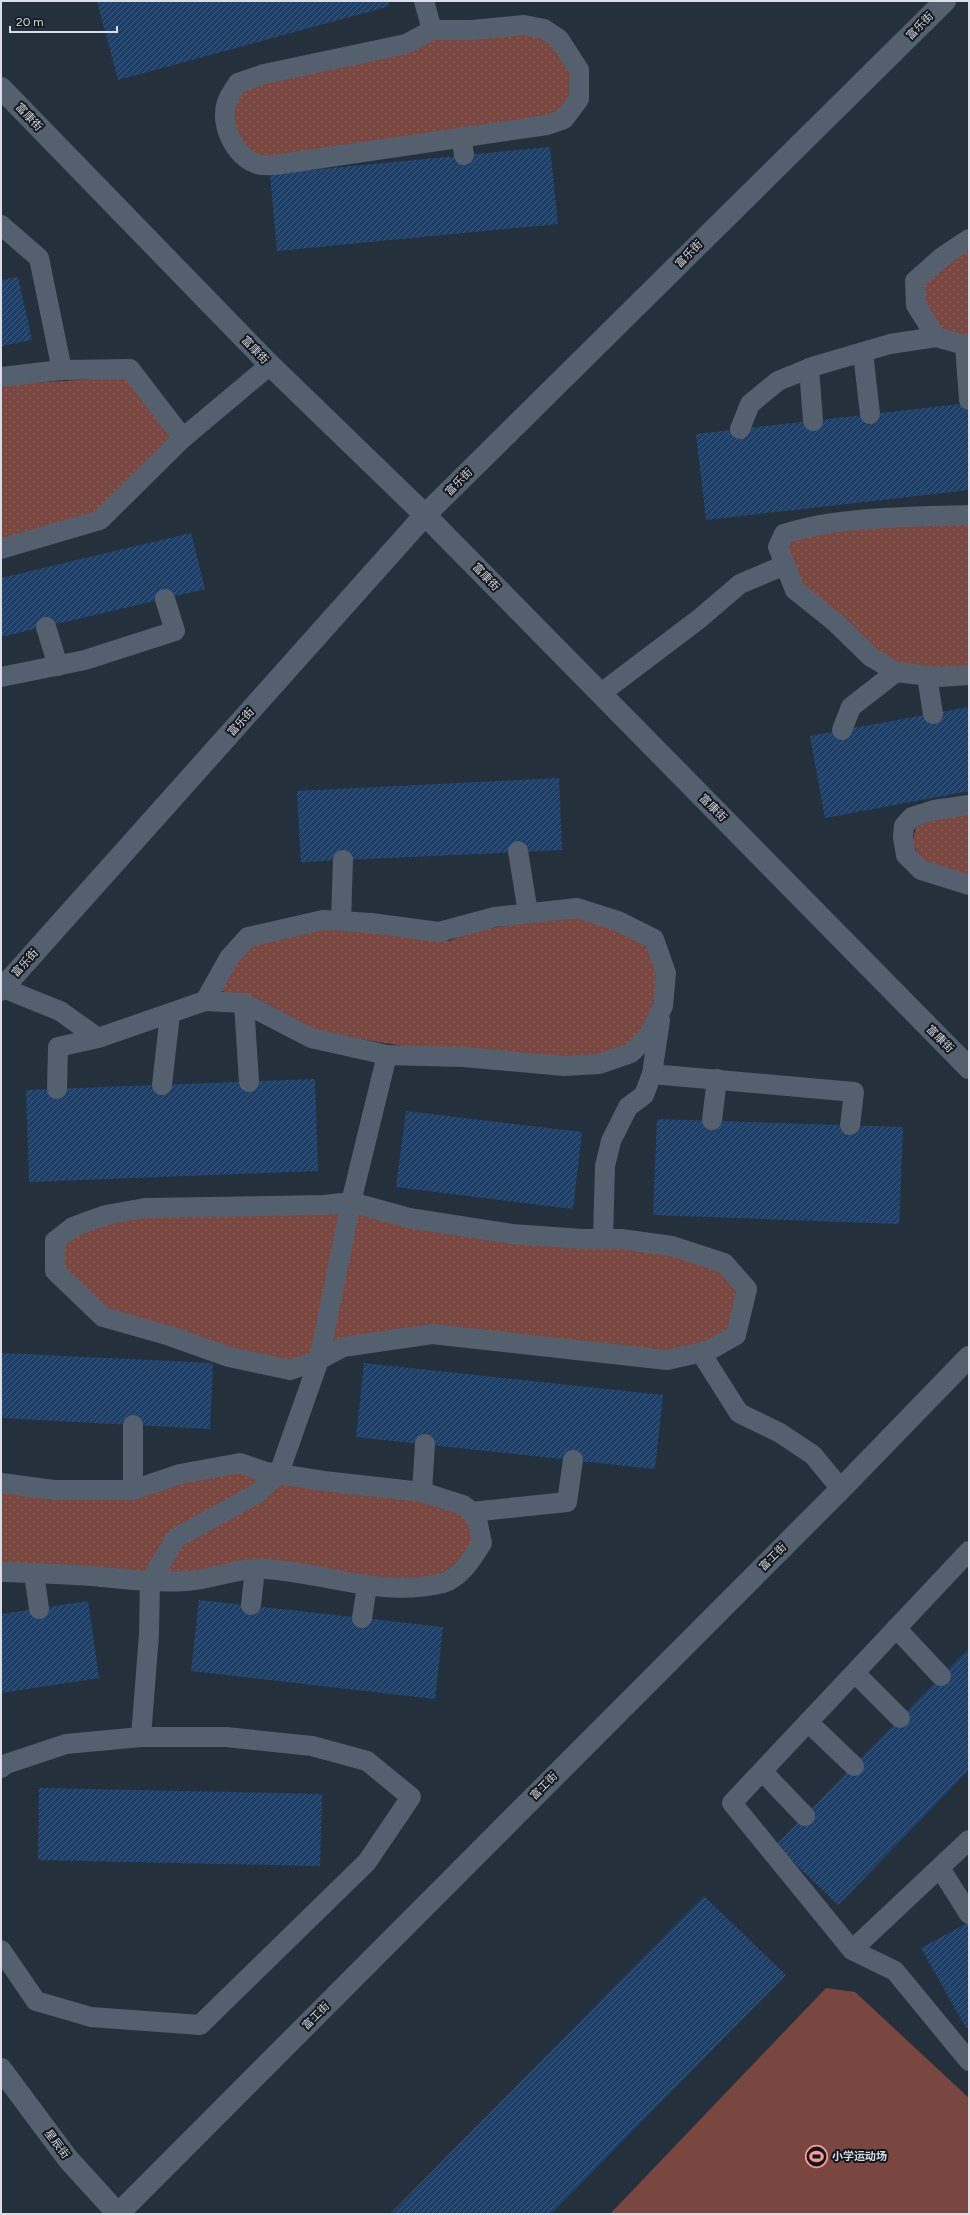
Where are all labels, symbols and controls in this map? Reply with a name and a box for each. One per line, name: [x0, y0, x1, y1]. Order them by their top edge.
scale bar: [10, 8, 117, 34]
street label: 富乐街: [904, 10, 936, 42]
text: 20 m: [16, 15, 44, 29]
street label: 富康街: [13, 101, 45, 133]
street label: 富乐街: [673, 238, 705, 270]
street label: 富康街: [239, 334, 271, 366]
street label: 富乐街: [443, 466, 475, 498]
street label: 富康街: [470, 561, 502, 593]
street label: 富乐街: [225, 705, 257, 739]
street label: 富康街: [697, 792, 729, 824]
street label: 富乐街: [9, 946, 41, 980]
street label: 富康街: [924, 1023, 956, 1055]
street label: 富工街: [757, 1541, 789, 1573]
street label: 富工街: [528, 1770, 560, 1802]
street label: 富工街: [300, 2000, 332, 2032]
street label: 星辰街: [42, 2127, 72, 2161]
sports icon: 小学运动场: [804, 2143, 830, 2169]
place label: 小学运动场: [832, 2150, 887, 2163]

